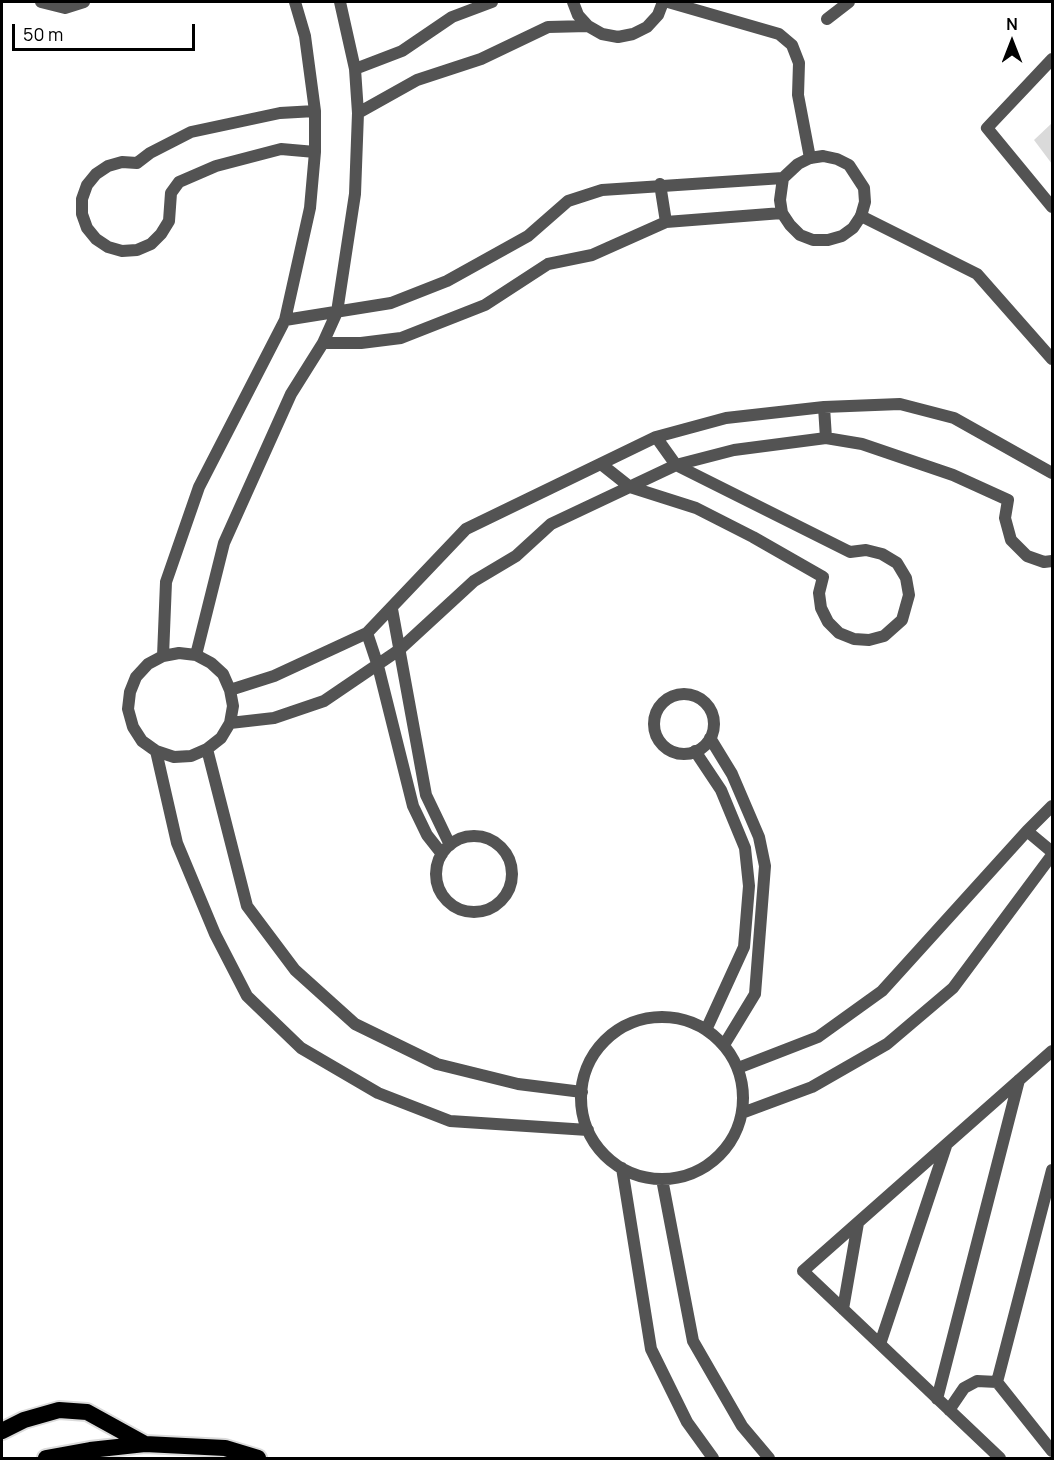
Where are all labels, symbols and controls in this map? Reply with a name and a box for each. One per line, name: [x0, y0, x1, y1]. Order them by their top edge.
scale bar: [15, 12, 198, 50]
north arrow: [982, 12, 1042, 72]
text: N: [1006, 13, 1018, 35]
text: 50 m: [23, 22, 63, 46]

